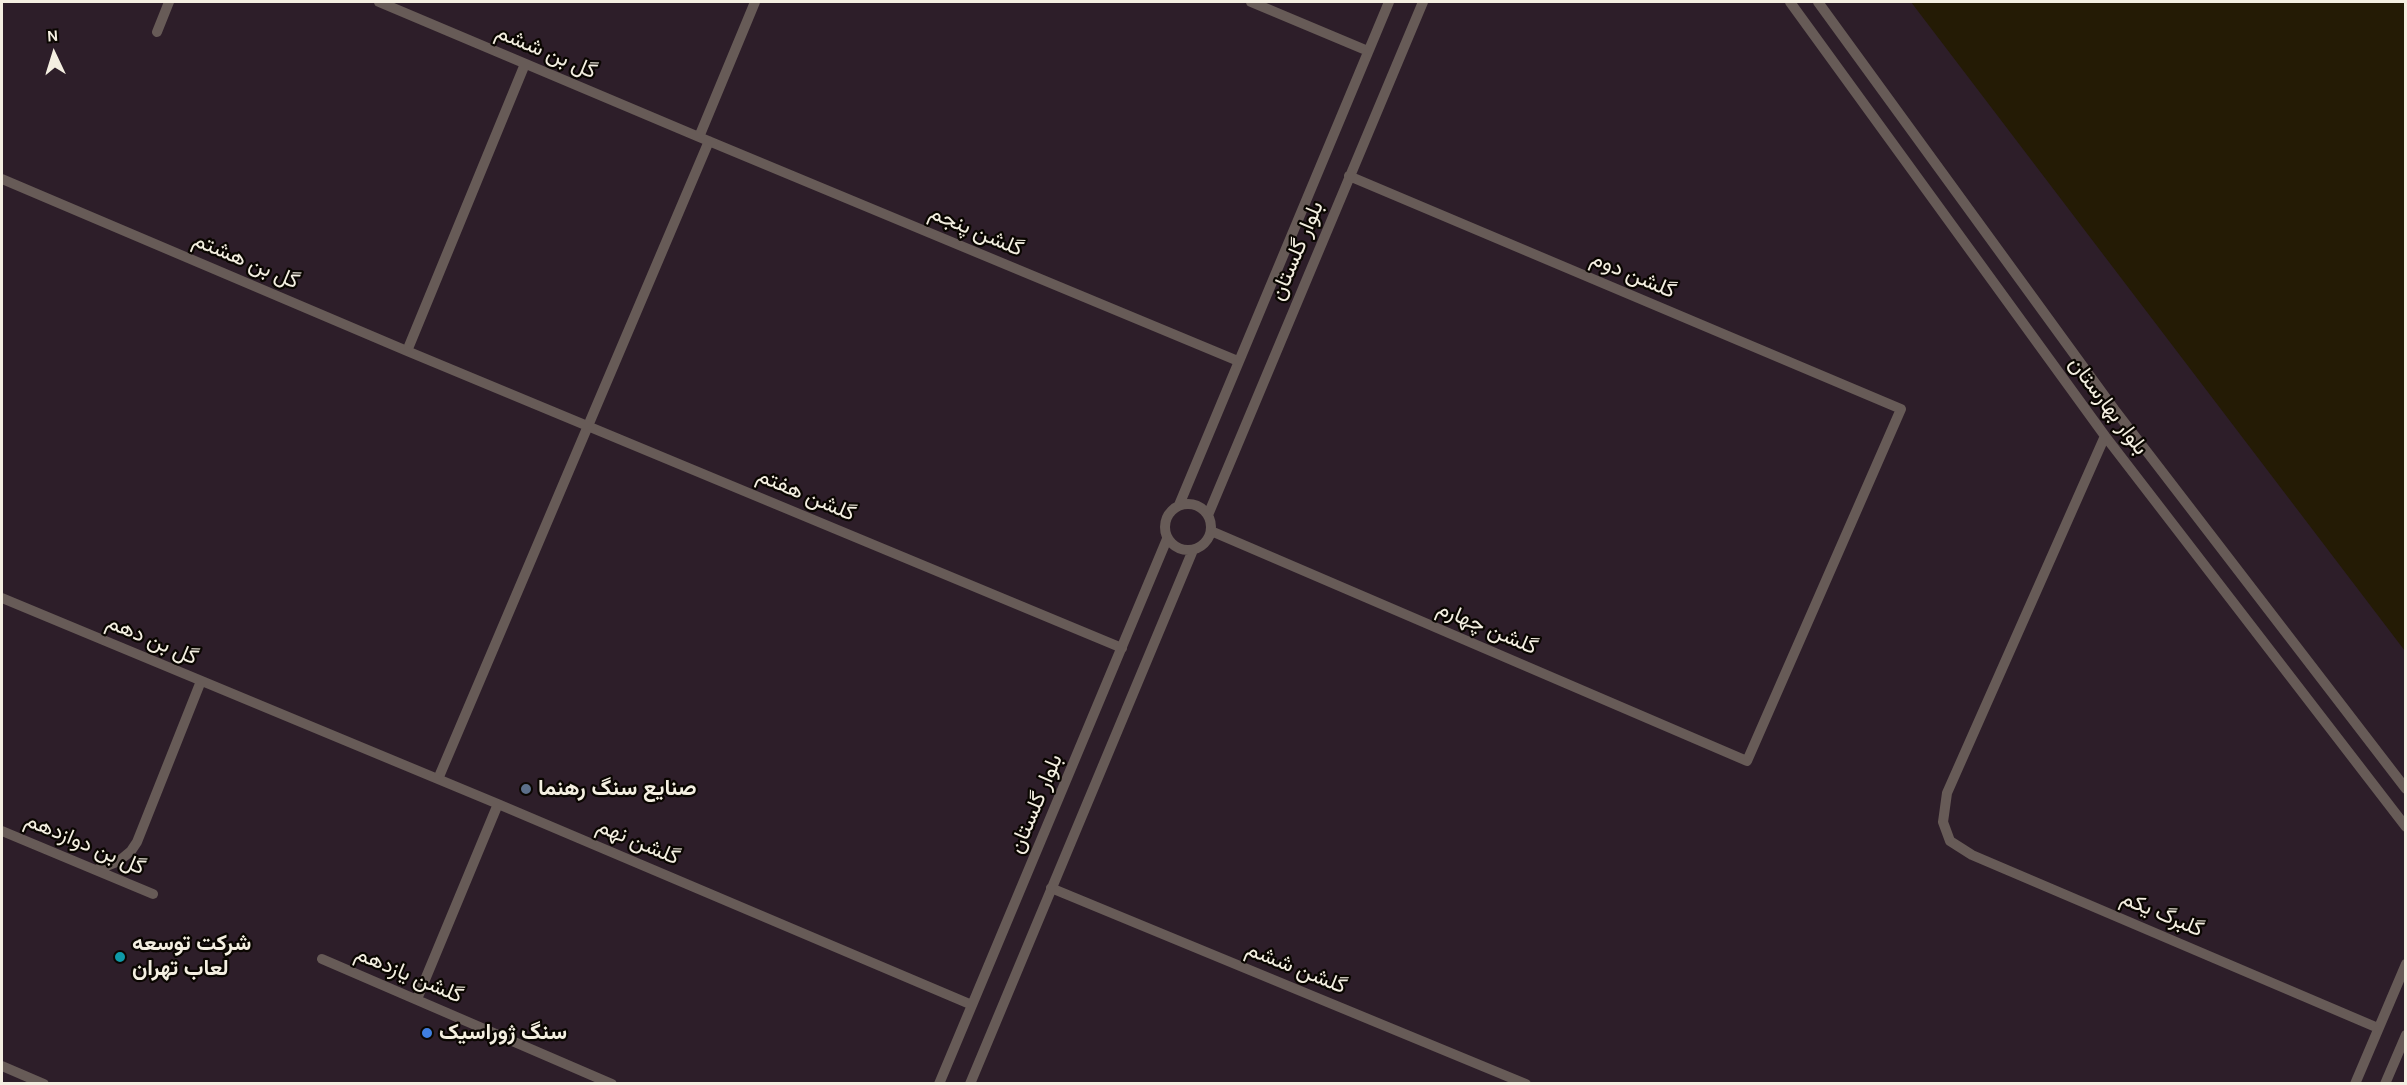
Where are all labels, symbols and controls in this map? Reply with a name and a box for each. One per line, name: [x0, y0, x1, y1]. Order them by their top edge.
street label: گل بن ششم: [492, 19, 600, 85]
north arrow: [24, 24, 84, 84]
text: N: [46, 26, 59, 45]
street label: بلوار گلستان: [1264, 197, 1330, 305]
street label: گلشن پنجم: [925, 199, 1027, 263]
street label: گل بن هشتم: [189, 227, 303, 295]
street label: گلشن دوم: [1587, 245, 1679, 305]
street label: بلوار بهارستان: [2062, 352, 2154, 460]
street label: گلشن هفتم: [753, 462, 859, 528]
street label: گلشن چهارم: [1433, 595, 1541, 661]
street label: گل بن دهم: [102, 609, 202, 671]
street label: بلوار گلستان: [1003, 750, 1069, 858]
place label: صنایع سنگ رهنما: [538, 776, 697, 802]
marker: صنایع سنگ رهنما: [519, 782, 533, 796]
street label: گل بن دوازدهم: [21, 807, 149, 881]
street label: گلشن نهم: [593, 813, 683, 871]
street label: گلبرگ یکم: [2117, 885, 2207, 943]
place label: شرکت توسعه لعاب تهران: [132, 931, 251, 982]
street label: گلشن ششم: [1242, 936, 1350, 1000]
street label: گلشن یازدهم: [351, 940, 467, 1010]
marker: شرکت توسعه لعاب تهران: [113, 950, 127, 964]
place label: سنگ ژوراسیک: [439, 1020, 567, 1046]
marker: سنگ ژوراسیک: [420, 1026, 434, 1040]

